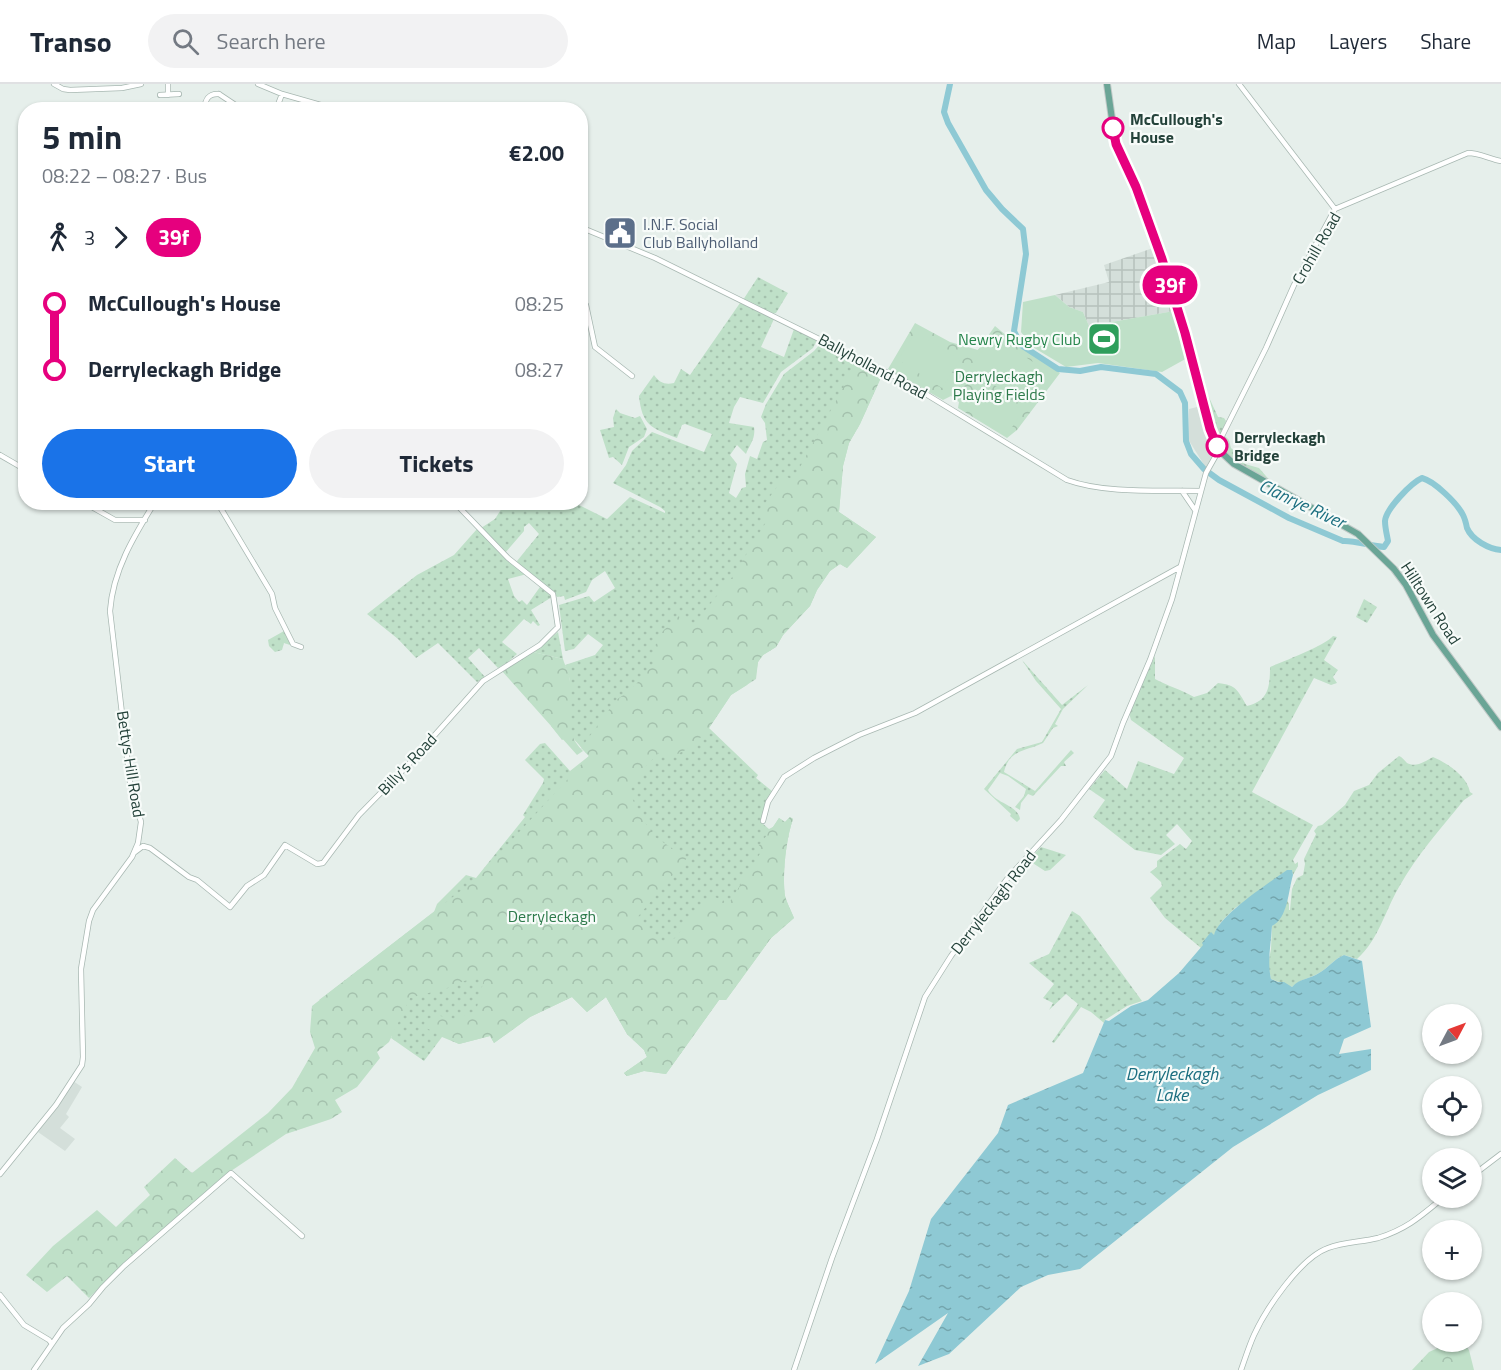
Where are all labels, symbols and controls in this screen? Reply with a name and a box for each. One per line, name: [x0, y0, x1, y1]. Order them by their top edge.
search box: [148, 14, 568, 68]
text: Transo: [30, 20, 112, 63]
text: Search here: [217, 24, 326, 58]
icon: search: [169, 25, 202, 58]
text: Map: [1257, 25, 1296, 57]
text: Layers: [1329, 25, 1387, 57]
text: Share: [1420, 25, 1471, 57]
place label: McCullough's House: [1130, 107, 1223, 149]
text: 5 min: [42, 112, 122, 162]
marker: McCullough's House: [1102, 117, 1124, 139]
text: €2.00: [509, 136, 564, 170]
text: 08:22 – 08:27 · Bus: [42, 160, 207, 191]
street label: Crohill Road: [1286, 207, 1346, 289]
place label: I.N.F. Social Club Ballyholland: [643, 212, 758, 254]
public building icon: I.N.F. Social Club Ballyholland: [602, 215, 638, 251]
icon: walk: [42, 221, 75, 254]
icon: forward: [104, 221, 137, 254]
text: 39f: [158, 221, 189, 253]
text: 3: [84, 222, 95, 253]
line badge: 39f: [1136, 266, 1204, 304]
text: 39f: [1154, 269, 1186, 301]
text: McCullough's House: [88, 286, 281, 320]
text: 08:25: [515, 288, 564, 319]
sports icon: Newry Rugby Club: [1086, 321, 1122, 357]
street label: Ballyholland Road: [814, 327, 932, 405]
place label: Newry Rugby Club: [958, 327, 1081, 351]
text: Derryleckagh Bridge: [88, 352, 281, 386]
text: 08:27: [515, 354, 564, 385]
park label: Derryleckagh Playing Fields: [953, 364, 1045, 406]
place label: Derryleckagh Bridge: [1234, 425, 1326, 467]
button: Start: [42, 429, 297, 498]
button: Tickets: [309, 429, 564, 498]
marker: Derryleckagh Bridge: [1206, 435, 1228, 457]
water label: Clanrye River: [1255, 472, 1352, 536]
street label: Hilltown Road: [1395, 557, 1467, 649]
street label: Bettys Hill Road: [111, 709, 151, 819]
street label: Billy's Road: [372, 728, 442, 800]
street label: Derryleckagh Road: [945, 845, 1041, 959]
park label: Derryleckagh: [508, 904, 596, 928]
north arrow: [1422, 1004, 1482, 1064]
map controls: [1422, 1004, 1482, 1352]
water label: Derryleckagh Lake: [1126, 1060, 1219, 1108]
button: locate: [1422, 1076, 1482, 1136]
button: layers: [1422, 1148, 1482, 1208]
button: +: [1422, 1220, 1482, 1280]
button: −: [1422, 1292, 1482, 1352]

